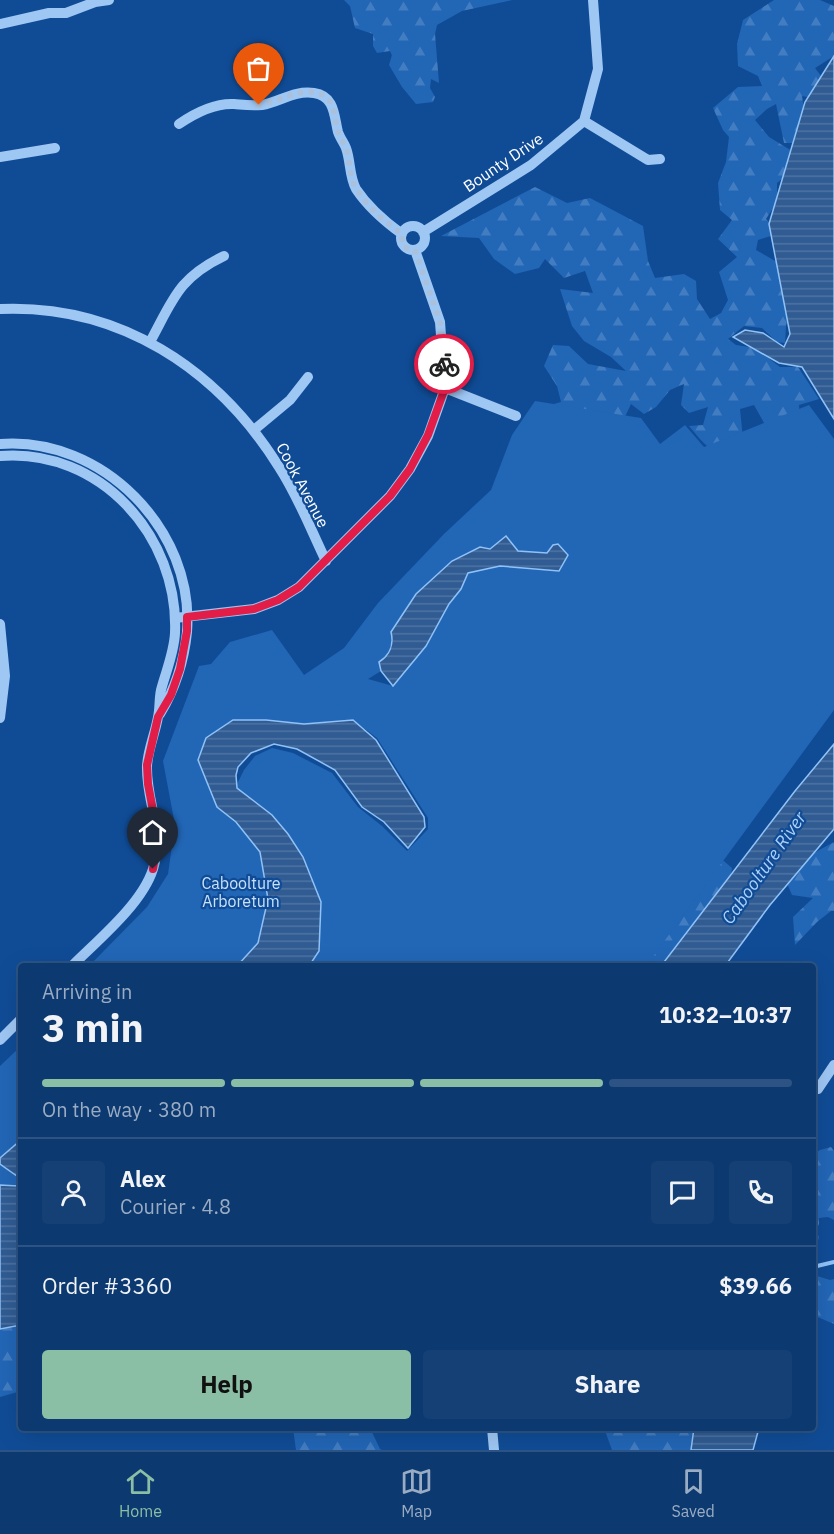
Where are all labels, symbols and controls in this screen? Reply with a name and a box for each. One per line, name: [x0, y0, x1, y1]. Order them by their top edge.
pin: [233, 43, 284, 105]
icon: bag: [242, 52, 275, 85]
street label: Bounty Drive: [459, 128, 547, 196]
courier: [414, 334, 474, 394]
icon: bike: [428, 348, 461, 381]
street label: Cook Avenue: [272, 439, 334, 531]
pin: [127, 807, 178, 869]
water label: Caboolture River: [716, 807, 811, 928]
icon: home: [136, 816, 169, 849]
park label: Caboolture Arboretum: [201, 873, 281, 911]
text: Arriving in: [42, 978, 132, 1005]
text: 10:32–10:37: [659, 1000, 792, 1029]
text: 3 min: [42, 1002, 144, 1053]
text: On the way · 380 m: [42, 1096, 216, 1123]
button: person: [42, 1161, 105, 1224]
button: chat: [651, 1161, 714, 1224]
button: phone: [729, 1161, 792, 1224]
text: Alex: [120, 1164, 166, 1193]
text: Courier · 4.8: [120, 1193, 231, 1220]
text: Order #3360: [42, 1271, 172, 1300]
text: $39.66: [719, 1271, 792, 1300]
button: Help: [42, 1350, 411, 1419]
button: Share: [423, 1350, 792, 1419]
tab: Home: [119, 1465, 162, 1521]
tab: Map: [400, 1465, 433, 1521]
tab: Saved: [671, 1465, 715, 1521]

